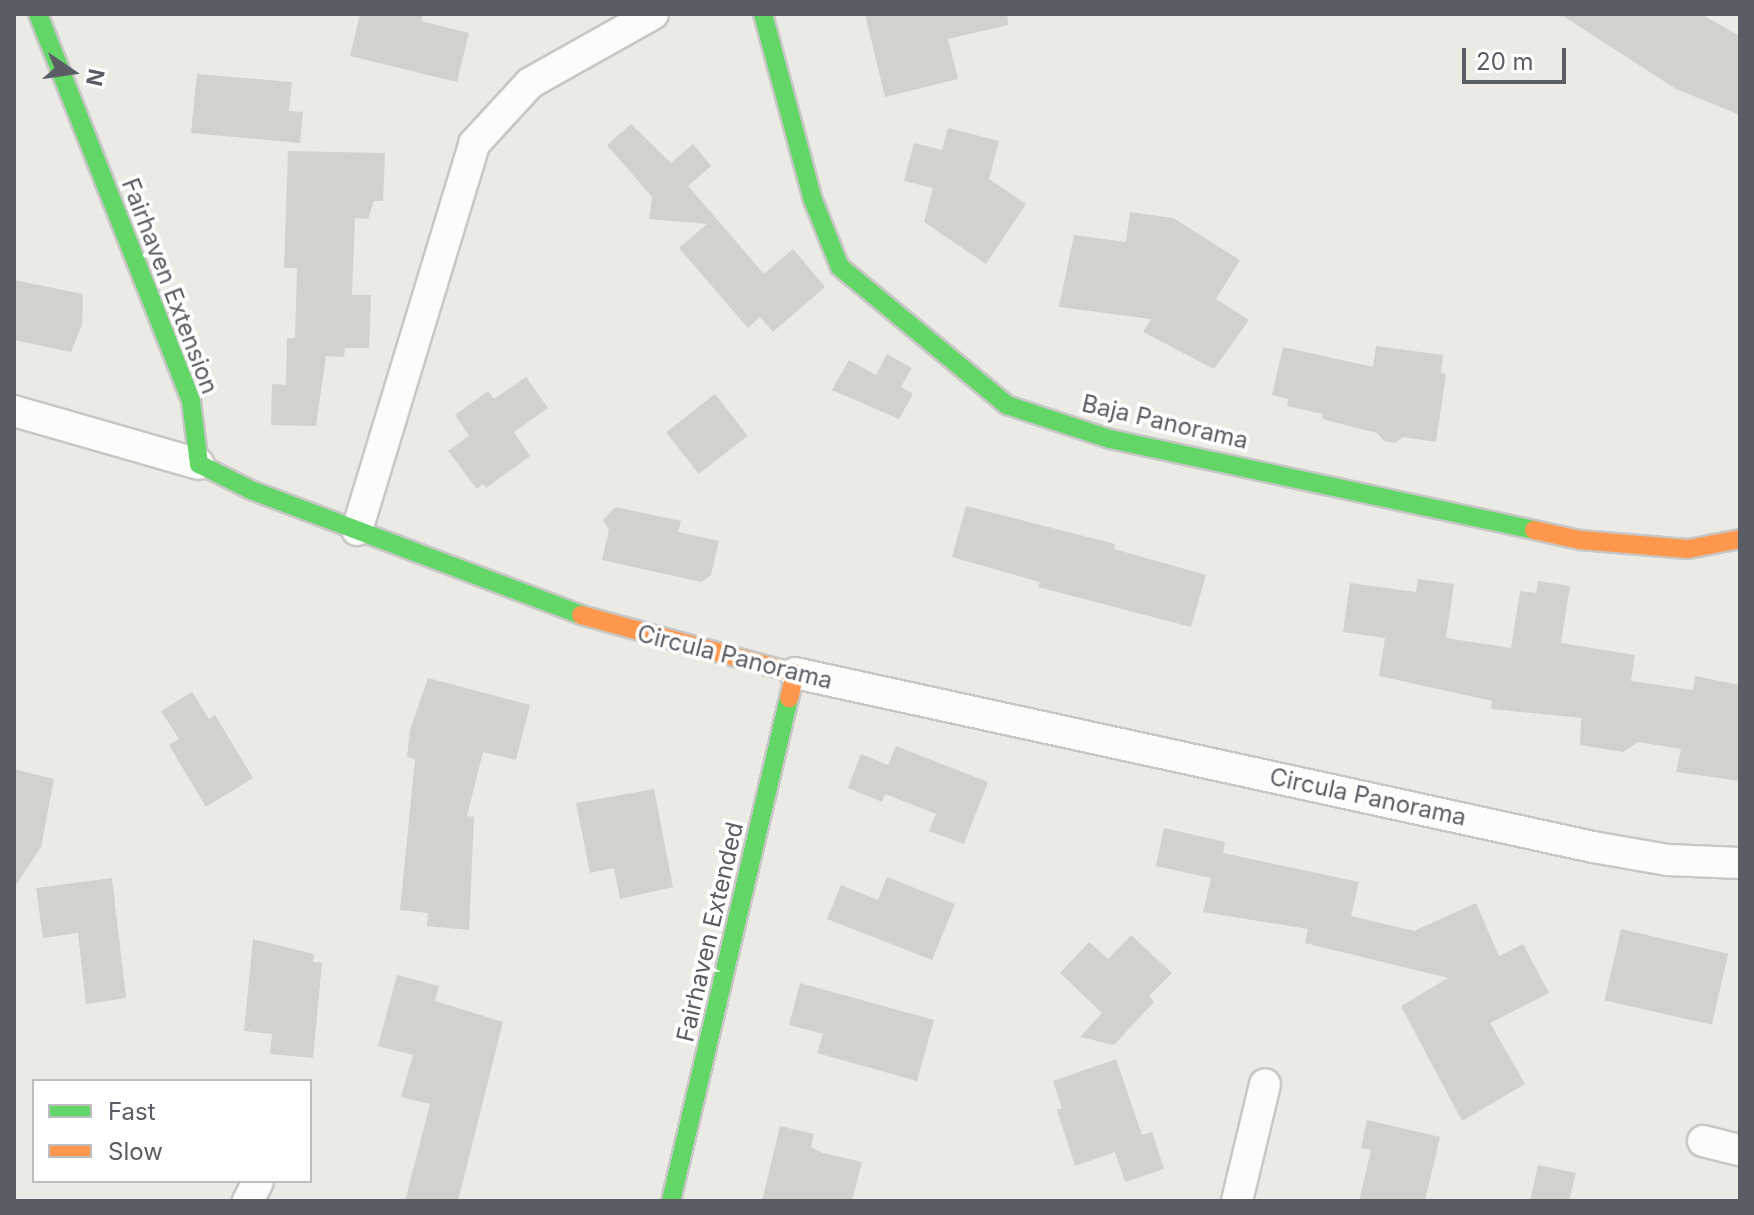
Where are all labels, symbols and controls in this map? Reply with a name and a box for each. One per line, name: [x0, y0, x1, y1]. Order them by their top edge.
north arrow: [32, 32, 112, 112]
scale bar: [1466, 32, 1570, 82]
text: 20 m: [1476, 47, 1534, 76]
text: N: [81, 66, 110, 88]
street label: Fairhaven Extension: [116, 174, 224, 398]
street label: Baja Panorama: [1079, 389, 1251, 455]
street label: Circula Panorama: [634, 619, 836, 695]
street label: Circula Panorama: [1267, 762, 1469, 832]
street label: Fairhaven Extended: [671, 819, 749, 1045]
legend: [32, 1079, 312, 1183]
text: Fast: [108, 1097, 156, 1126]
text: Slow: [108, 1137, 163, 1166]

